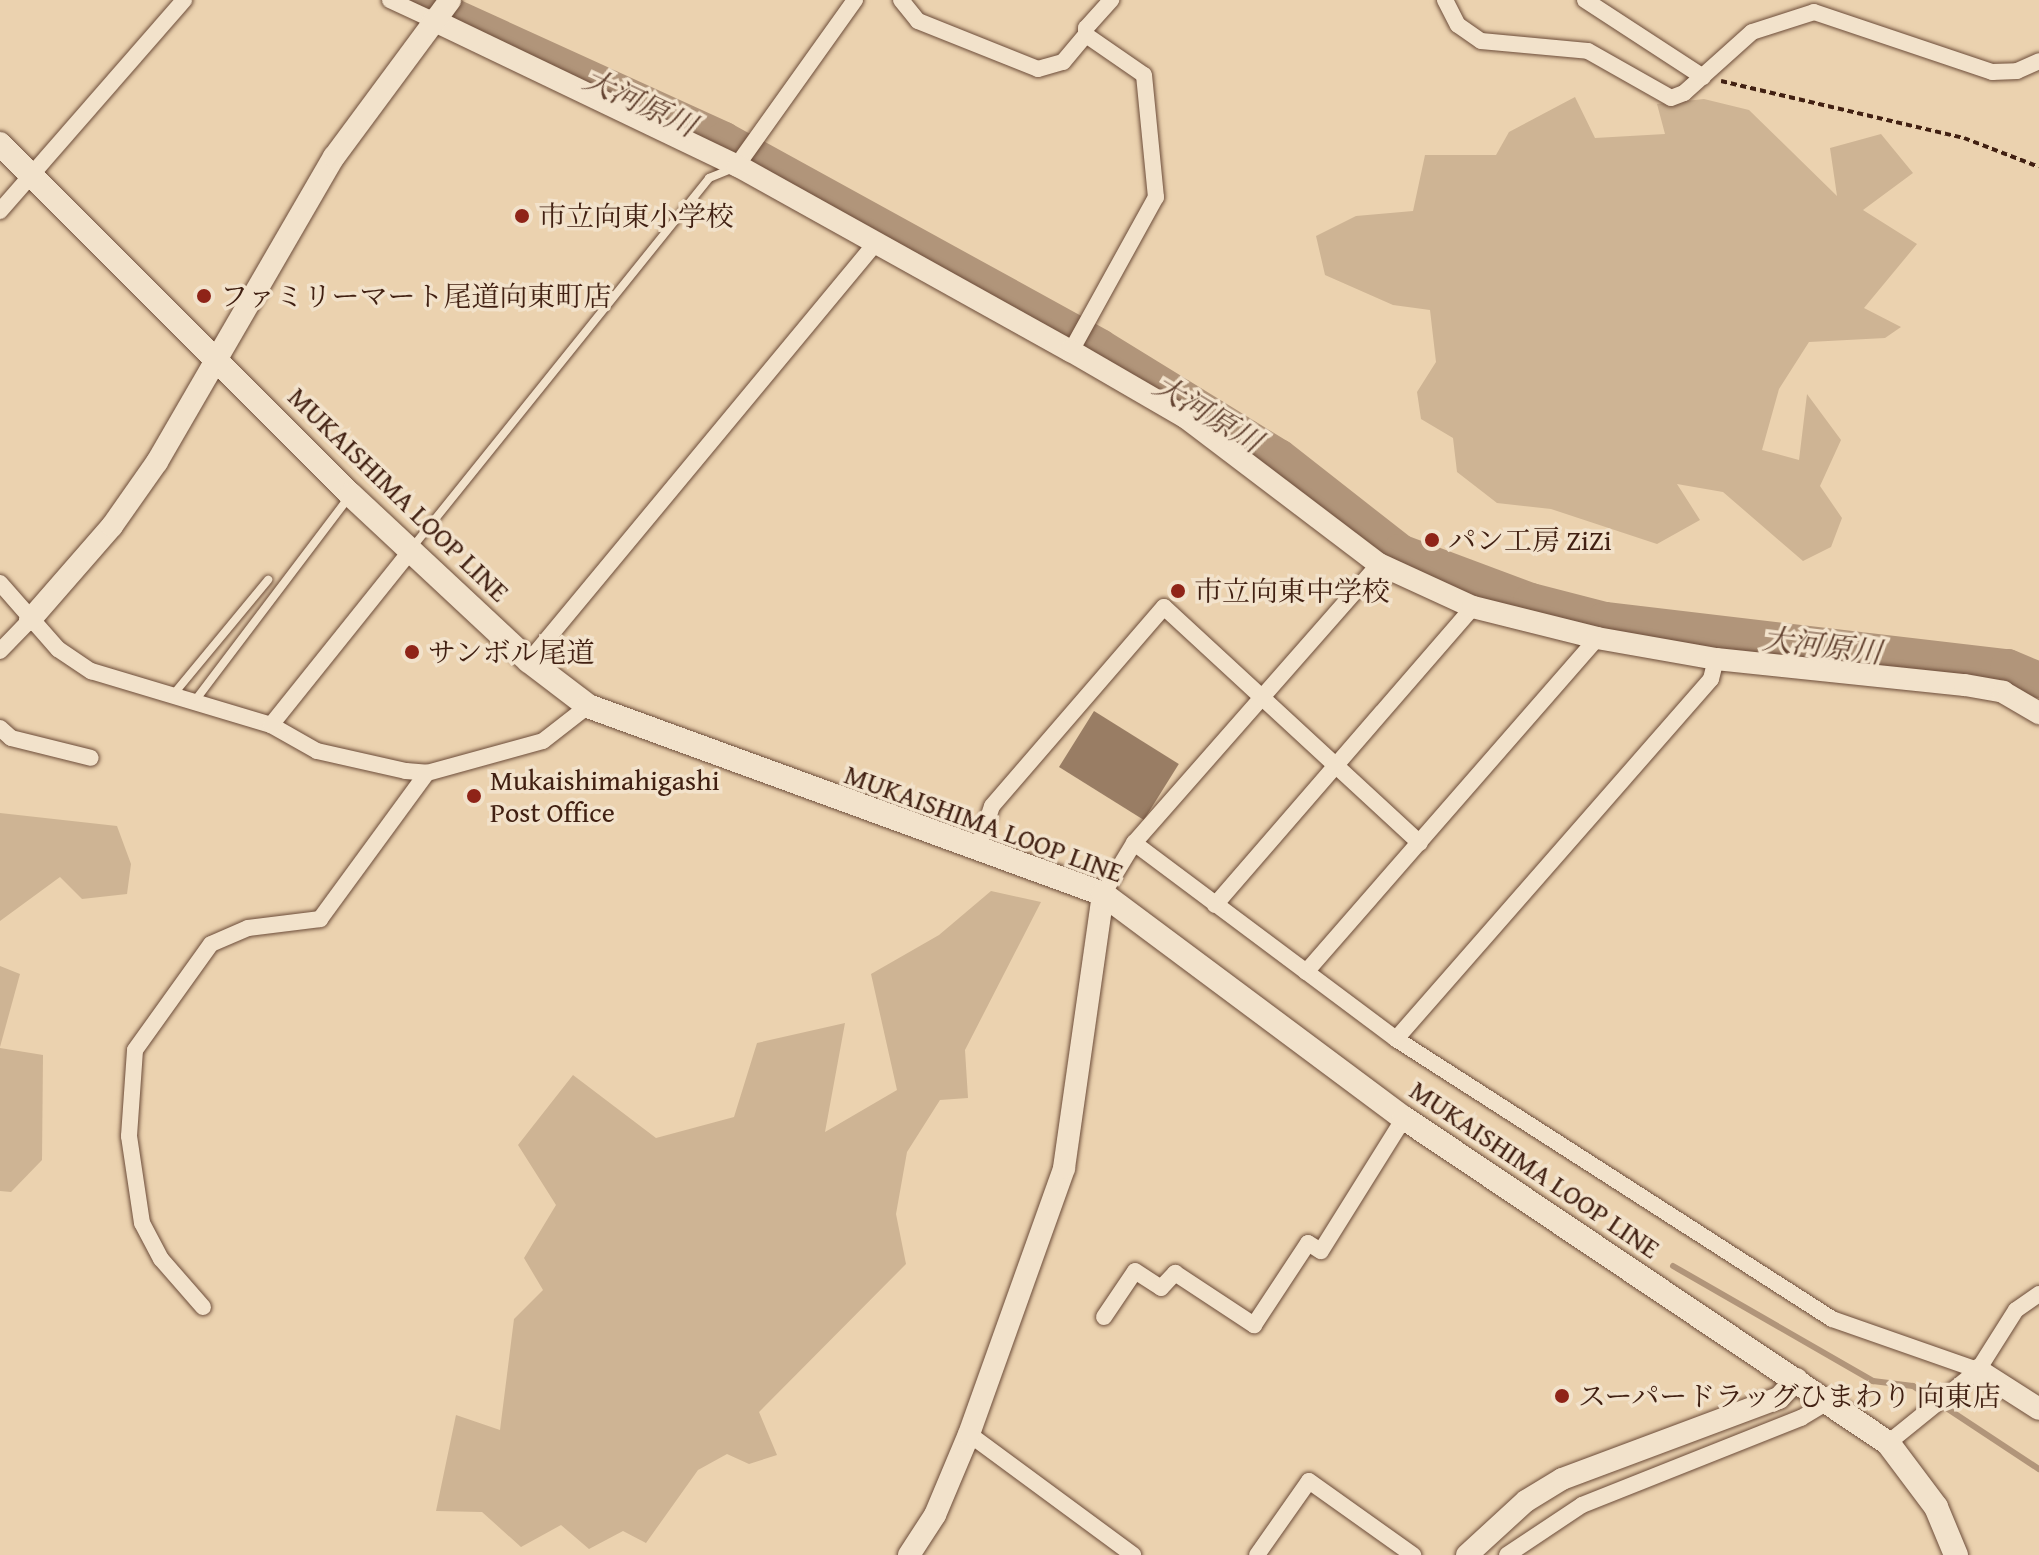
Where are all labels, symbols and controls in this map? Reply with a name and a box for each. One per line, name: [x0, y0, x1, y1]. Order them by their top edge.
water label: 大河原川: [578, 60, 702, 144]
place label: 市立向東小学校: [538, 199, 734, 233]
marker: 市立向東小学校: [513, 207, 531, 225]
place label: ファミリーマート尾道向東町店: [220, 279, 612, 313]
marker: ファミリーマート尾道向東町店: [195, 287, 213, 305]
water label: 大河原川: [1147, 367, 1269, 459]
street label: MUKAISHIMA LOOP LINE: [282, 380, 516, 608]
place label: パン工房 ZiZi: [1448, 523, 1612, 557]
marker: パン工房 ZiZi: [1423, 531, 1441, 549]
place label: 市立向東中学校: [1194, 574, 1390, 608]
marker: 市立向東中学校: [1169, 582, 1187, 600]
water label: 大河原川: [1760, 620, 1884, 670]
place label: サンボル尾道: [428, 635, 596, 669]
marker: サンボル尾道: [403, 643, 421, 661]
street label: MUKAISHIMA LOOP LINE: [840, 757, 1128, 889]
place label: Mukaishimahigashi Post Office: [490, 763, 720, 829]
marker: Mukaishimahigashi Post Office: [465, 787, 483, 805]
street label: MUKAISHIMA LOOP LINE: [1404, 1073, 1666, 1265]
place label: スーパードラッグひまわり 向東店: [1578, 1379, 2003, 1413]
marker: スーパードラッグひまわり 向東店: [1553, 1387, 1571, 1405]

